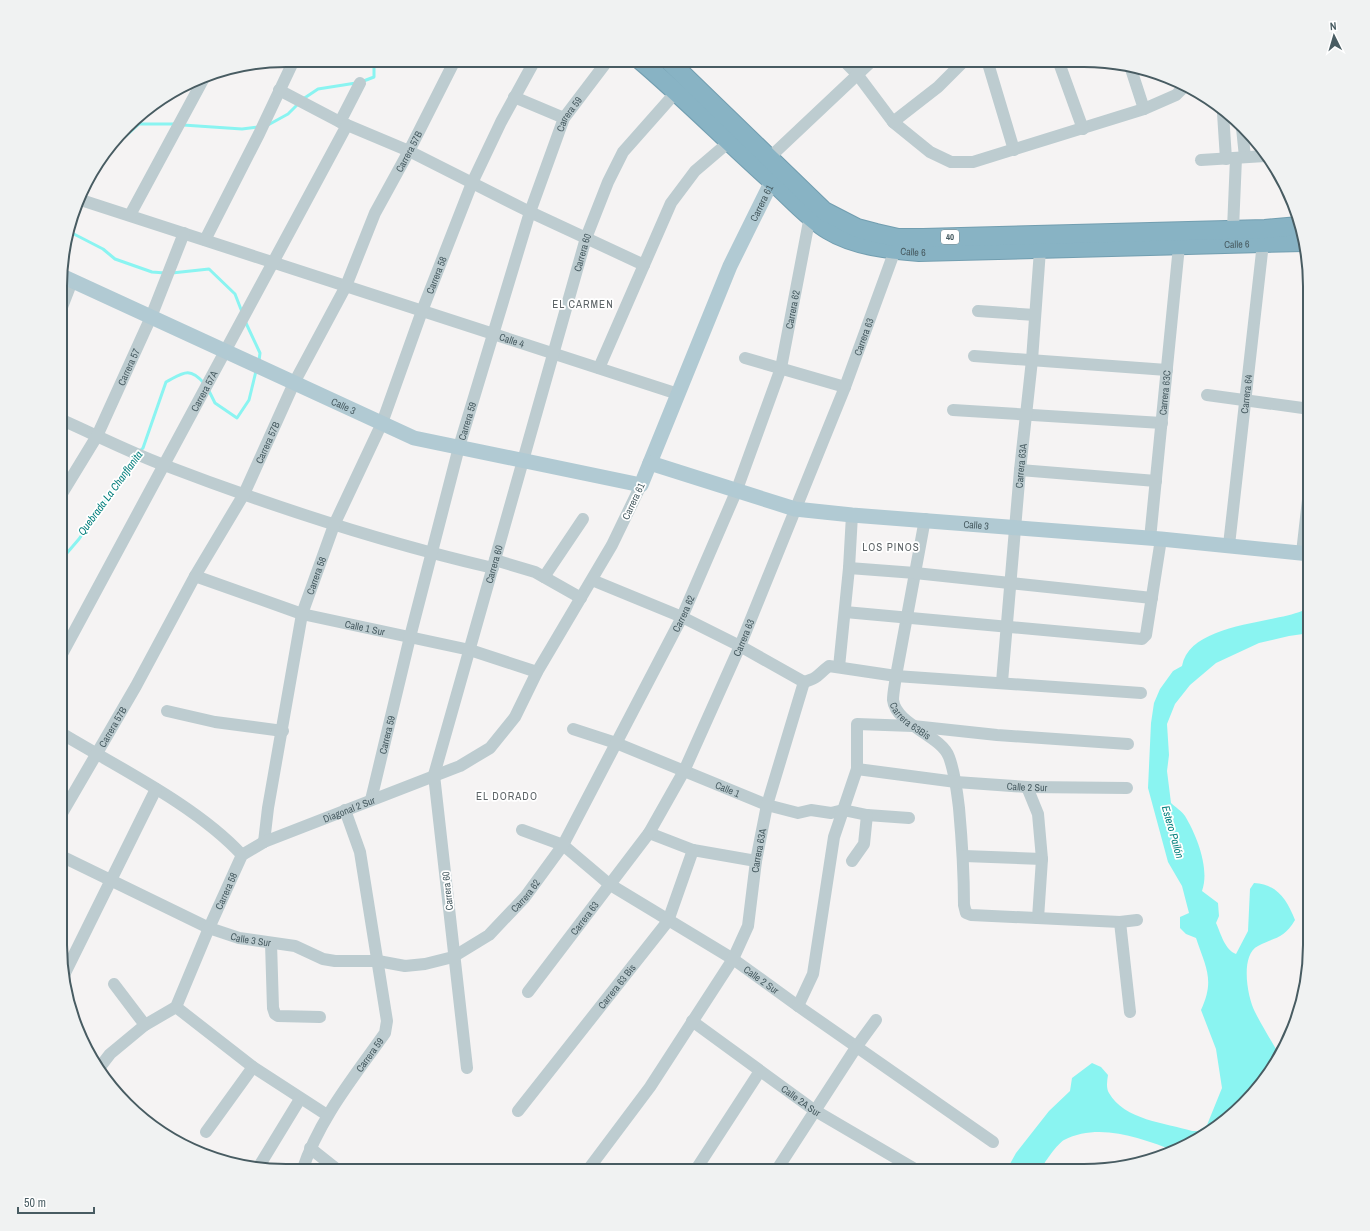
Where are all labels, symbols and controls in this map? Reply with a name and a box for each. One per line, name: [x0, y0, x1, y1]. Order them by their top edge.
north arrow: [1314, 16, 1354, 56]
text: N: [1329, 19, 1337, 33]
street label: Carrera 59: [554, 94, 585, 133]
street label: Carrera 57B: [393, 128, 425, 175]
street label: Carrera 61: [747, 182, 776, 224]
road number: 40: [941, 230, 959, 244]
street label: Carrera 60: [571, 231, 594, 273]
street label: Calle 6: [1224, 237, 1250, 251]
street label: Calle 6: [900, 244, 926, 259]
street label: Carrera 58: [423, 254, 450, 296]
street label: Carrera 62: [783, 289, 803, 330]
district label: EL CARMEN: [552, 297, 614, 311]
street label: Carrera 63: [851, 316, 877, 358]
street label: Calle 4: [498, 330, 526, 351]
street label: Carrera 57: [115, 346, 143, 388]
street label: Carrera 57A: [188, 368, 221, 414]
street label: Carrera 63C: [1156, 370, 1174, 416]
street label: Carrera 64: [1238, 373, 1255, 414]
street label: Calle 3: [329, 395, 358, 417]
street label: Carrera 59: [455, 400, 479, 442]
street label: Carrera 57B: [253, 419, 283, 466]
street label: Carrera 63A: [1012, 442, 1030, 489]
water label: Quebrada La Chanflanita: [75, 448, 145, 538]
street label: Carrera 61: [619, 480, 648, 522]
street label: Calle 3: [963, 518, 990, 533]
district label: LOS PINOS: [862, 540, 920, 554]
street label: Carrera 60: [483, 543, 506, 585]
street label: Carrera 58: [304, 555, 329, 596]
street label: Carrera 62: [669, 593, 698, 634]
street label: Calle 1 Sur: [344, 617, 386, 639]
street label: Carrera 63: [730, 617, 757, 659]
street label: Carrera 63Bis: [887, 700, 933, 743]
street label: Carrera 57B: [96, 704, 130, 750]
street label: Carrera 59: [376, 714, 398, 756]
street label: Calle 1: [713, 778, 742, 800]
street label: Calle 2 Sur: [1006, 780, 1048, 794]
district label: EL DORADO: [476, 789, 538, 803]
street label: Diagonal 2 Sur: [321, 794, 377, 826]
water label: Estero Pailón: [1159, 804, 1187, 860]
street label: Carrera 63A: [749, 827, 769, 873]
street label: Carrera 58: [212, 870, 240, 912]
street label: Carrera 60: [439, 870, 456, 911]
street label: Carrera 62: [508, 876, 543, 915]
street label: Carrera 63: [568, 898, 602, 938]
street label: Calle 3 Sur: [229, 930, 272, 950]
street label: Carrera 63 Bis: [595, 962, 639, 1011]
street label: Calle 2 Sur: [741, 963, 782, 997]
street label: Carrera 59: [353, 1035, 387, 1075]
street label: Calle 2A Sur: [779, 1082, 823, 1120]
scale bar: [18, 1189, 94, 1215]
text: 50 m: [24, 1195, 46, 1211]

